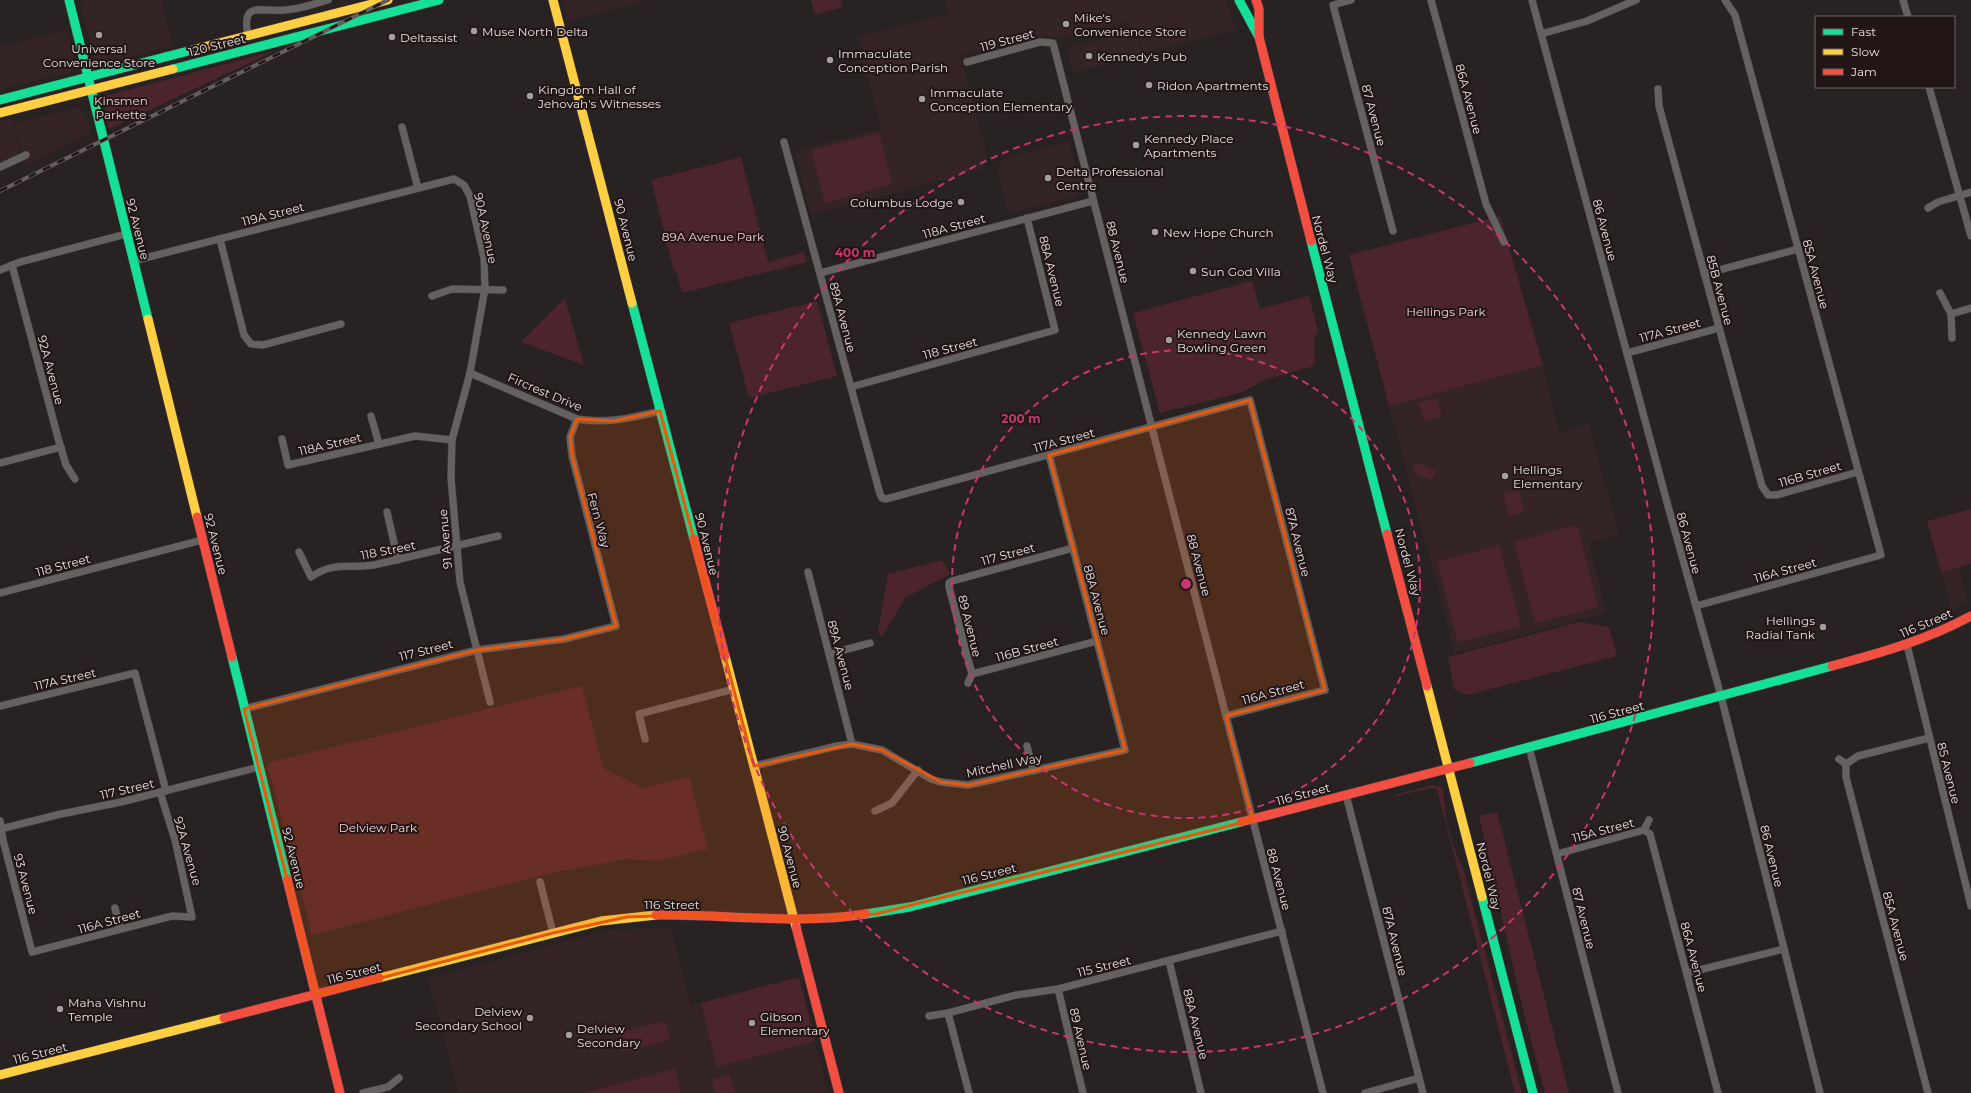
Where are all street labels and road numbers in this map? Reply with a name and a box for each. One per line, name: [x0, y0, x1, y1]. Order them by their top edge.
street label: 119 Street: [978, 26, 1036, 54]
street label: 120 Street: [187, 31, 247, 59]
street label: 86A Avenue: [1452, 62, 1486, 136]
street label: 87 Avenue: [1359, 83, 1389, 147]
street label: 90A Avenue: [471, 191, 501, 265]
street label: 92 Avenue: [123, 197, 153, 261]
street label: 90 Avenue: [611, 197, 641, 263]
street label: 86 Avenue: [1590, 197, 1620, 263]
street label: 119A Street: [240, 199, 306, 229]
street label: 118A Street: [921, 210, 987, 242]
street label: Nordel Way: [1309, 213, 1341, 285]
street label: 88 Avenue: [1103, 219, 1133, 285]
street label: 88A Avenue: [1036, 234, 1068, 308]
street label: 85A Avenue: [1800, 238, 1832, 310]
street label: 85B Avenue: [1703, 253, 1737, 327]
street label: 89A Avenue: [826, 280, 860, 354]
street label: 117A Street: [1638, 315, 1702, 345]
street label: 92A Avenue: [35, 334, 67, 406]
street label: 118 Street: [921, 334, 979, 362]
street label: Fircrest Drive: [506, 370, 584, 414]
street label: 117A Street: [1032, 425, 1096, 455]
street label: 118A Street: [297, 429, 363, 459]
street label: 116B Street: [1777, 458, 1843, 490]
street label: Fern Way: [584, 491, 614, 550]
street label: 87A Avenue: [1282, 506, 1314, 578]
street label: 91 Avenue: [435, 508, 455, 570]
street label: 86 Avenue: [1674, 510, 1704, 576]
street label: 90 Avenue: [692, 511, 722, 577]
street label: 92 Avenue: [201, 512, 231, 576]
street label: Nordel Way: [1392, 526, 1424, 598]
street label: 88 Avenue: [1184, 532, 1214, 598]
street label: 118 Street: [359, 537, 417, 563]
street label: 117 Street: [979, 540, 1037, 568]
street label: 118 Street: [34, 551, 92, 579]
street label: 116A Street: [1752, 554, 1818, 586]
street label: 88A Avenue: [1080, 563, 1114, 637]
street label: 89 Avenue: [955, 593, 985, 659]
street label: 116 Street: [1898, 605, 1955, 641]
street label: 89A Avenue: [824, 618, 858, 692]
street label: 116B Street: [994, 633, 1060, 665]
street label: 117 Street: [397, 636, 455, 664]
street label: 117A Street: [33, 665, 97, 693]
street label: 116A Street: [1240, 676, 1306, 708]
street label: 116 Street: [1588, 698, 1646, 726]
street label: 85 Avenue: [1934, 741, 1964, 805]
street label: Mitchell Way: [965, 750, 1044, 780]
street label: 117 Street: [98, 775, 156, 803]
street label: 116 Street: [1274, 780, 1332, 808]
street label: 92A Avenue: [171, 815, 205, 887]
street label: 115A Street: [1570, 815, 1636, 845]
street label: 86 Avenue: [1757, 823, 1787, 889]
street label: 90 Avenue: [775, 824, 805, 890]
street label: 92 Avenue: [279, 826, 309, 890]
street label: Nordel Way: [1473, 840, 1505, 912]
street label: 88 Avenue: [1264, 846, 1294, 912]
street label: 93 Avenue: [11, 852, 41, 916]
street label: 116 Street: [960, 860, 1018, 888]
street label: 87 Avenue: [1569, 886, 1599, 950]
street label: 85A Avenue: [1880, 890, 1912, 962]
street label: 116 Street: [644, 897, 700, 912]
street label: 116A Street: [76, 905, 142, 937]
street label: 87A Avenue: [1379, 905, 1411, 977]
street label: 86A Avenue: [1677, 920, 1711, 994]
street label: 115 Street: [1076, 952, 1133, 980]
street label: 116 Street: [325, 959, 383, 987]
street label: 88A Avenue: [1180, 987, 1212, 1061]
street label: 89 Avenue: [1067, 1006, 1095, 1072]
street label: 116 Street: [11, 1039, 69, 1067]

